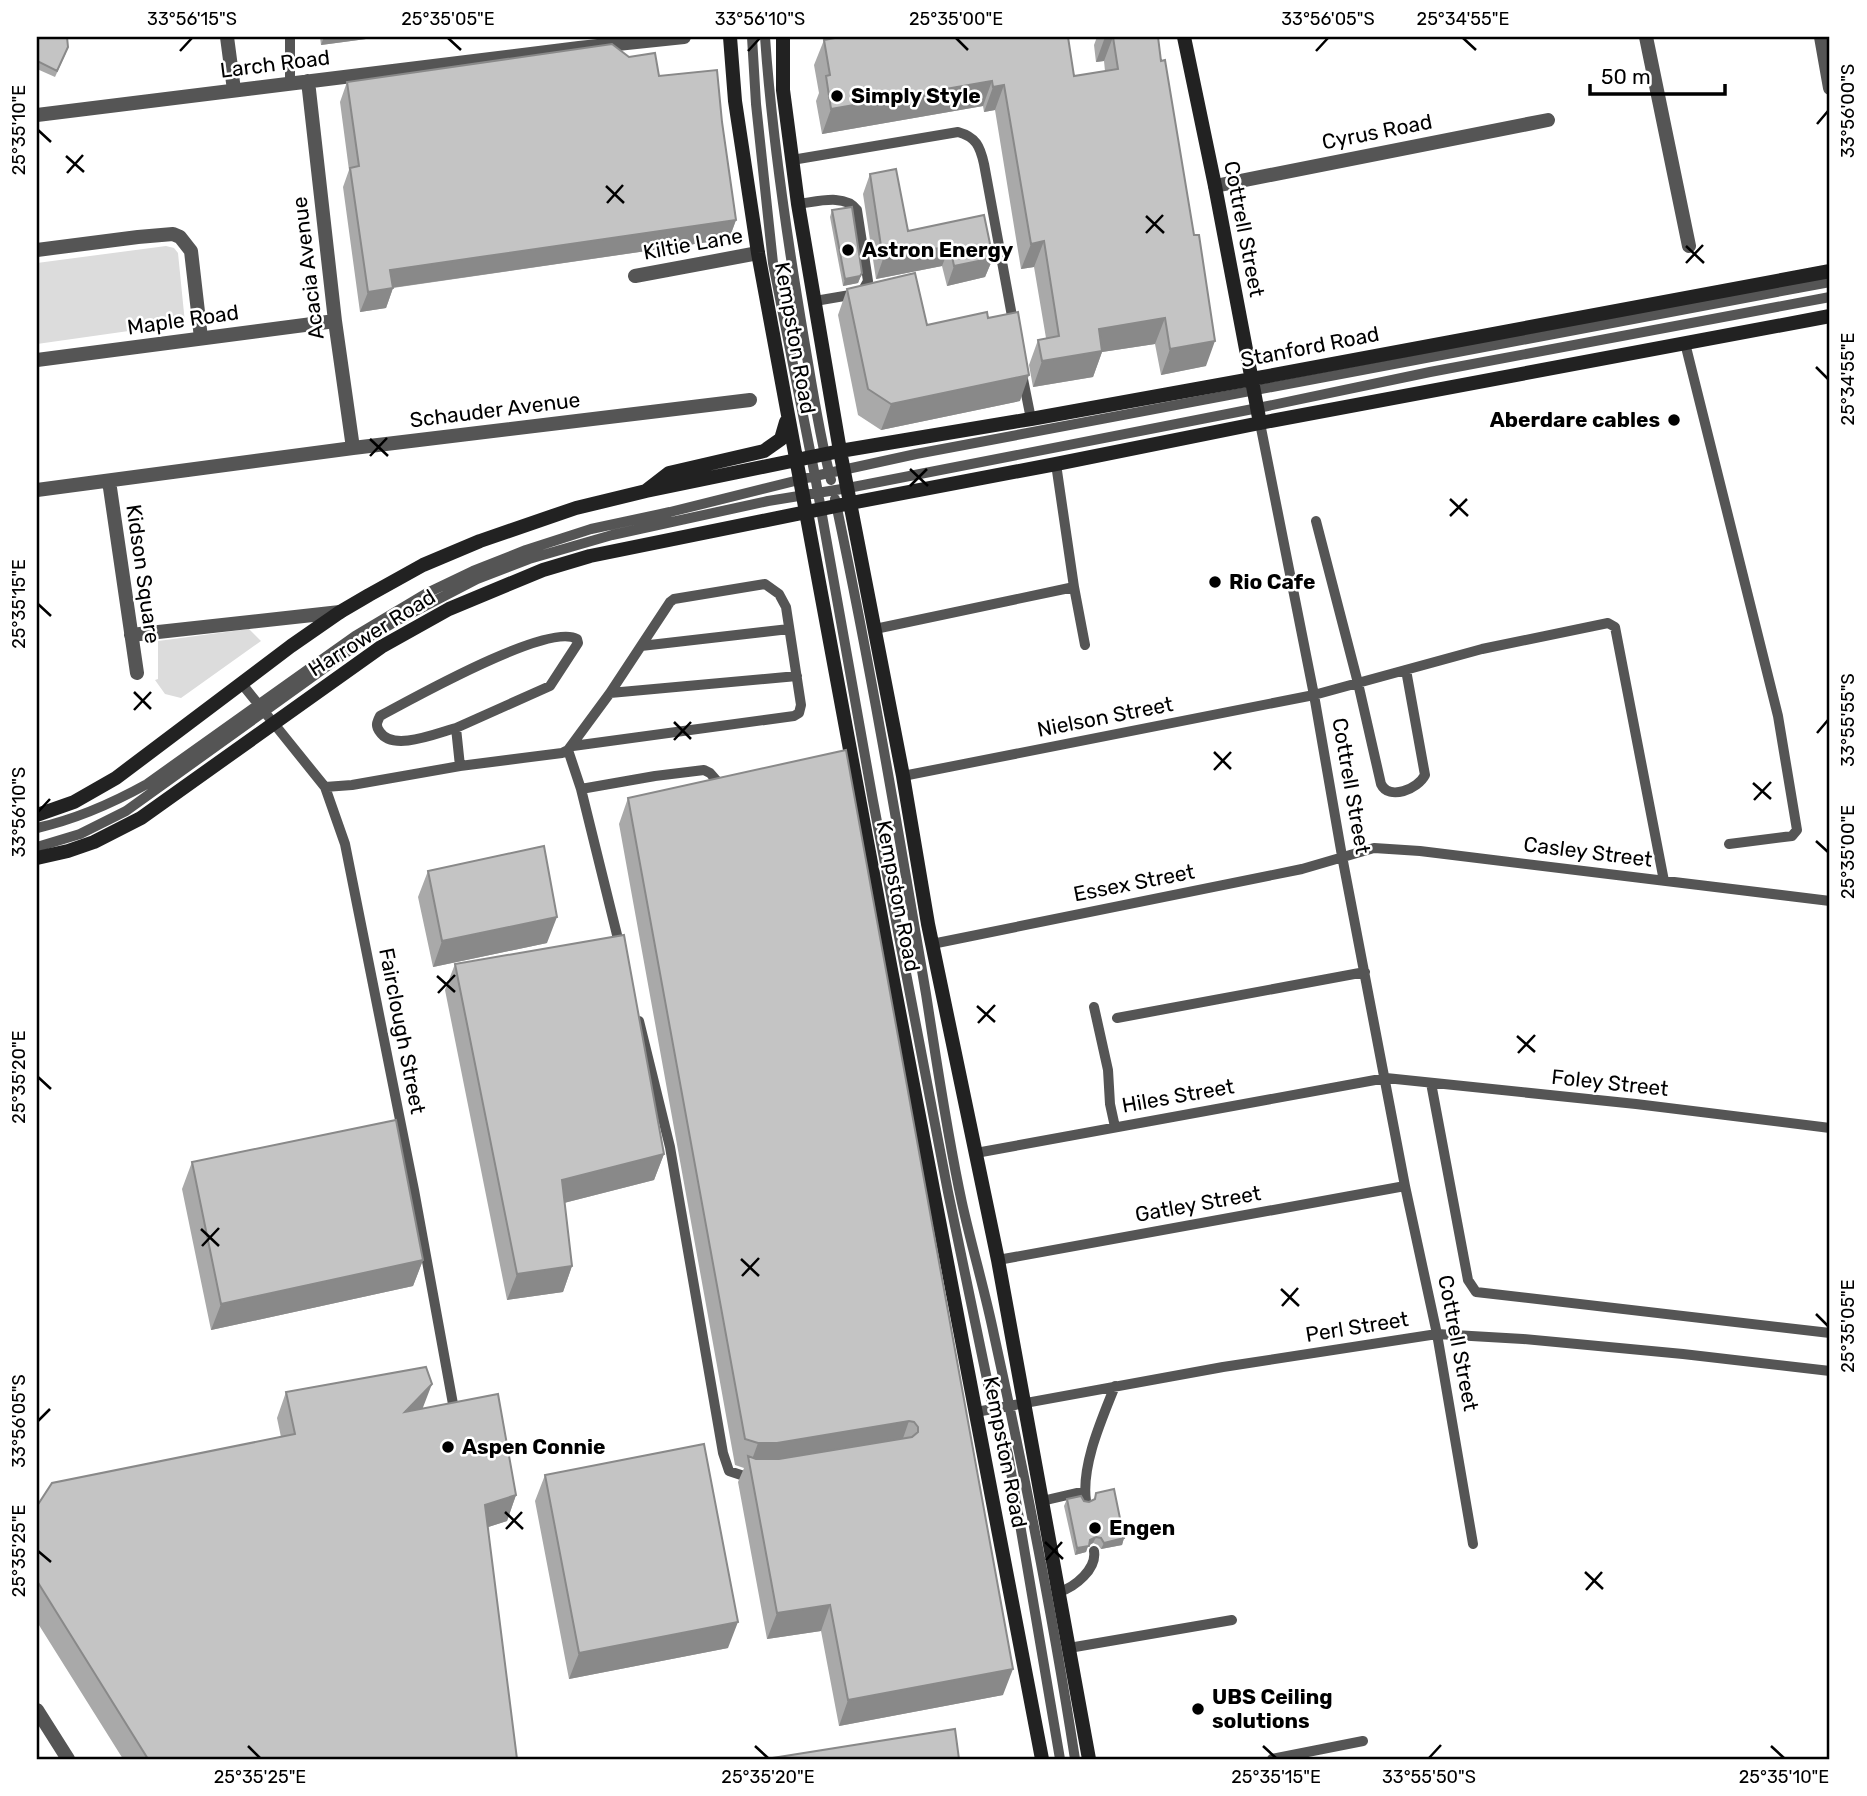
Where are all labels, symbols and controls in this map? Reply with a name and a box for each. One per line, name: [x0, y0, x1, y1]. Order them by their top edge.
text: 33°56'15"S: [147, 8, 237, 30]
text: 25°35'05"E: [401, 8, 495, 30]
text: 33°56'10"S: [715, 8, 805, 30]
text: 25°35'00"E: [909, 8, 1003, 30]
text: 33°56'05"S: [1281, 8, 1375, 30]
text: 25°34'55"E: [1417, 8, 1509, 30]
street label: Larch Road: [219, 44, 331, 83]
scale bar: [1590, 52, 1725, 96]
text: 50 m: [1601, 64, 1651, 89]
text: 33°56'00"S: [1837, 64, 1859, 158]
place label: Simply Style: [851, 83, 981, 108]
text: 25°35'10"E: [8, 85, 30, 175]
marker: Simply Style: [829, 88, 845, 104]
street label: Cyrus Road: [1320, 109, 1434, 154]
street label: Cottrell Street: [1219, 159, 1270, 299]
street label: Acacia Avenue: [286, 195, 329, 341]
street label: Kiltie Lane: [641, 222, 745, 265]
place label: Astron Energy: [862, 237, 1014, 262]
marker: Astron Energy: [840, 242, 856, 258]
street label: Kempston Road: [770, 260, 821, 416]
street label: Maple Road: [125, 299, 240, 340]
street label: Stanford Road: [1239, 321, 1381, 372]
text: 25°34'55"E: [1837, 333, 1859, 425]
street label: Schauder Avenue: [408, 387, 582, 432]
place label: Aberdare cables: [1490, 407, 1660, 432]
marker: Aberdare cables: [1666, 412, 1682, 428]
street label: Kidson Square: [121, 503, 166, 645]
text: 25°35'15"E: [8, 559, 30, 649]
place label: Rio Cafe: [1229, 569, 1316, 594]
marker: Rio Cafe: [1207, 574, 1223, 590]
street label: Harrower Road: [304, 584, 440, 682]
text: 33°55'55"S: [1837, 673, 1859, 767]
street label: Nielson Street: [1035, 691, 1175, 742]
street label: Cottrell Street: [1327, 716, 1376, 856]
text: 33°56'10"S: [8, 767, 30, 857]
text: 25°35'00"E: [1837, 805, 1859, 899]
street label: Kempston Road: [872, 818, 925, 974]
street label: Casley Street: [1522, 831, 1654, 872]
street label: Essex Street: [1071, 859, 1197, 907]
street label: Fairclough Street: [374, 946, 431, 1116]
text: 25°35'20"E: [8, 1030, 30, 1124]
street label: Foley Street: [1550, 1064, 1670, 1101]
street label: Hiles Street: [1120, 1073, 1236, 1118]
street label: Gatley Street: [1133, 1180, 1263, 1227]
street label: Cottrell Street: [1433, 1273, 1484, 1413]
text: 25°35'05"E: [1837, 1279, 1859, 1373]
street label: Perl Street: [1304, 1306, 1410, 1347]
text: 33°56'05"S: [8, 1374, 30, 1468]
street label: Kempston Road: [979, 1374, 1032, 1530]
place label: Aspen Connie: [462, 1434, 605, 1459]
marker: Aspen Connie: [440, 1439, 456, 1455]
text: 25°35'25"E: [8, 1505, 30, 1597]
place label: Engen: [1109, 1515, 1175, 1540]
marker: Engen: [1087, 1520, 1103, 1536]
place label: UBS Ceiling solutions: [1212, 1684, 1332, 1733]
marker: UBS Ceiling solutions: [1190, 1701, 1206, 1717]
text: 25°35'25"E: [214, 1766, 306, 1788]
text: 25°35'20"E: [721, 1766, 815, 1788]
text: 25°35'15"E: [1231, 1766, 1321, 1788]
text: 33°55'50"S: [1382, 1766, 1476, 1788]
text: 25°35'10"E: [1739, 1766, 1829, 1788]

